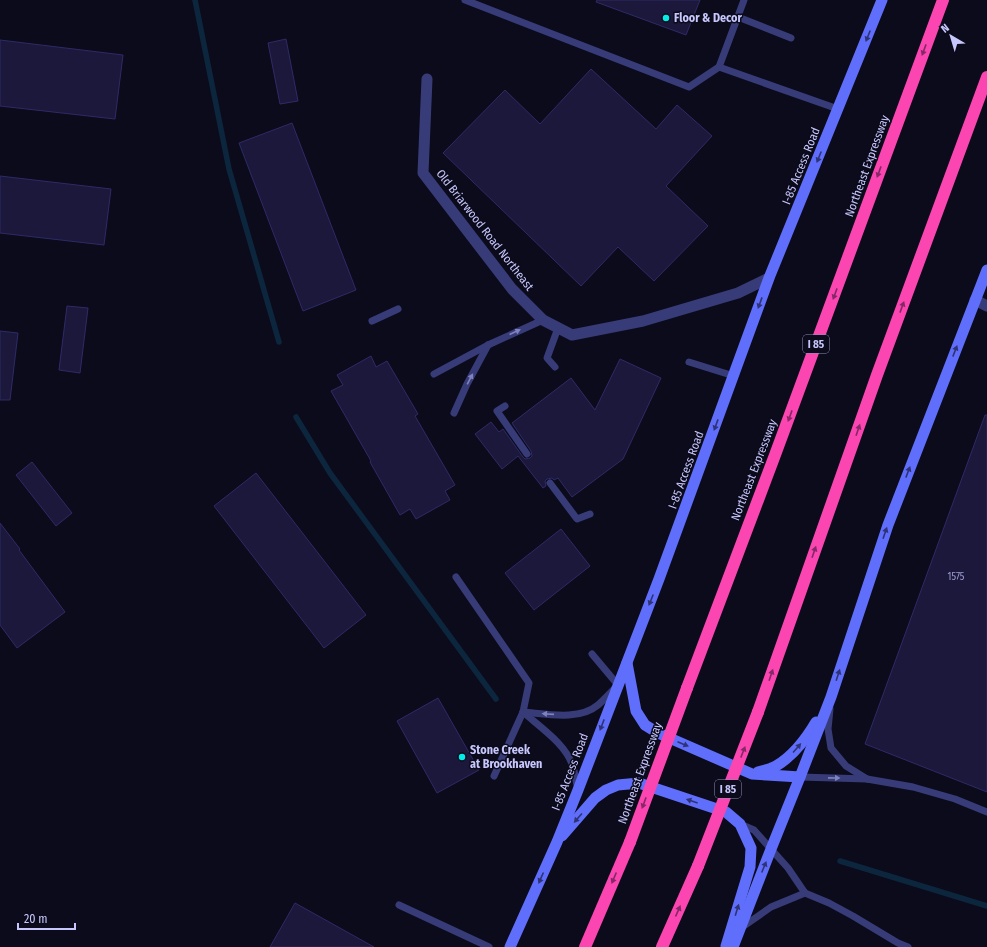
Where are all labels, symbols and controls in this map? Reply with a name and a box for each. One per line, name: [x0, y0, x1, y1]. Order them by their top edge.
place label: Floor & Decor: [674, 11, 743, 25]
marker: Floor & Decor: [661, 13, 671, 23]
north arrow: [931, 16, 971, 56]
text: N: [939, 21, 952, 36]
one-way arrow: [864, 31, 870, 43]
one-way arrow: [921, 44, 927, 56]
street label: Northeast Expressway: [842, 113, 892, 219]
street label: I-85 Access Road: [779, 125, 823, 207]
one-way arrow: [815, 151, 821, 163]
one-way arrow: [876, 166, 882, 178]
street label: Old Briarwood Road Northeast: [433, 167, 537, 293]
one-way arrow: [831, 288, 837, 300]
one-way arrow: [757, 298, 763, 310]
one-way arrow: [899, 301, 905, 313]
one-way arrow: [509, 329, 521, 336]
road number: I 85: [803, 335, 829, 353]
one-way arrow: [953, 345, 959, 357]
one-way arrow: [467, 373, 473, 384]
one-way arrow: [786, 410, 792, 422]
street label: Northeast Expressway: [728, 417, 780, 523]
one-way arrow: [712, 420, 718, 432]
one-way arrow: [855, 423, 861, 435]
street label: I-85 Access Road: [665, 429, 707, 511]
one-way arrow: [906, 466, 912, 478]
one-way arrow: [883, 526, 889, 538]
one-way arrow: [812, 546, 818, 558]
house number: 1575: [948, 571, 965, 583]
one-way arrow: [648, 595, 654, 607]
one-way arrow: [769, 668, 775, 680]
one-way arrow: [835, 669, 841, 681]
one-way arrow: [542, 710, 554, 717]
one-way arrow: [599, 719, 605, 731]
street label: Northeast Expressway: [615, 720, 665, 826]
street label: I-85 Access Road: [549, 731, 591, 813]
one-way arrow: [678, 742, 690, 748]
place label: Stone Creek at Brookhaven: [470, 743, 542, 771]
one-way arrow: [792, 743, 801, 753]
one-way arrow: [740, 745, 746, 757]
marker: Stone Creek at Brookhaven: [457, 752, 467, 762]
one-way arrow: [828, 775, 841, 781]
road number: I 85: [715, 780, 741, 798]
one-way arrow: [686, 797, 698, 803]
one-way arrow: [641, 798, 647, 810]
one-way arrow: [574, 812, 583, 823]
one-way arrow: [761, 860, 767, 872]
one-way arrow: [538, 872, 544, 884]
one-way arrow: [611, 872, 617, 884]
one-way arrow: [734, 903, 740, 915]
scale bar: [18, 905, 75, 931]
one-way arrow: [675, 906, 681, 917]
text: 20 m: [24, 912, 48, 926]

